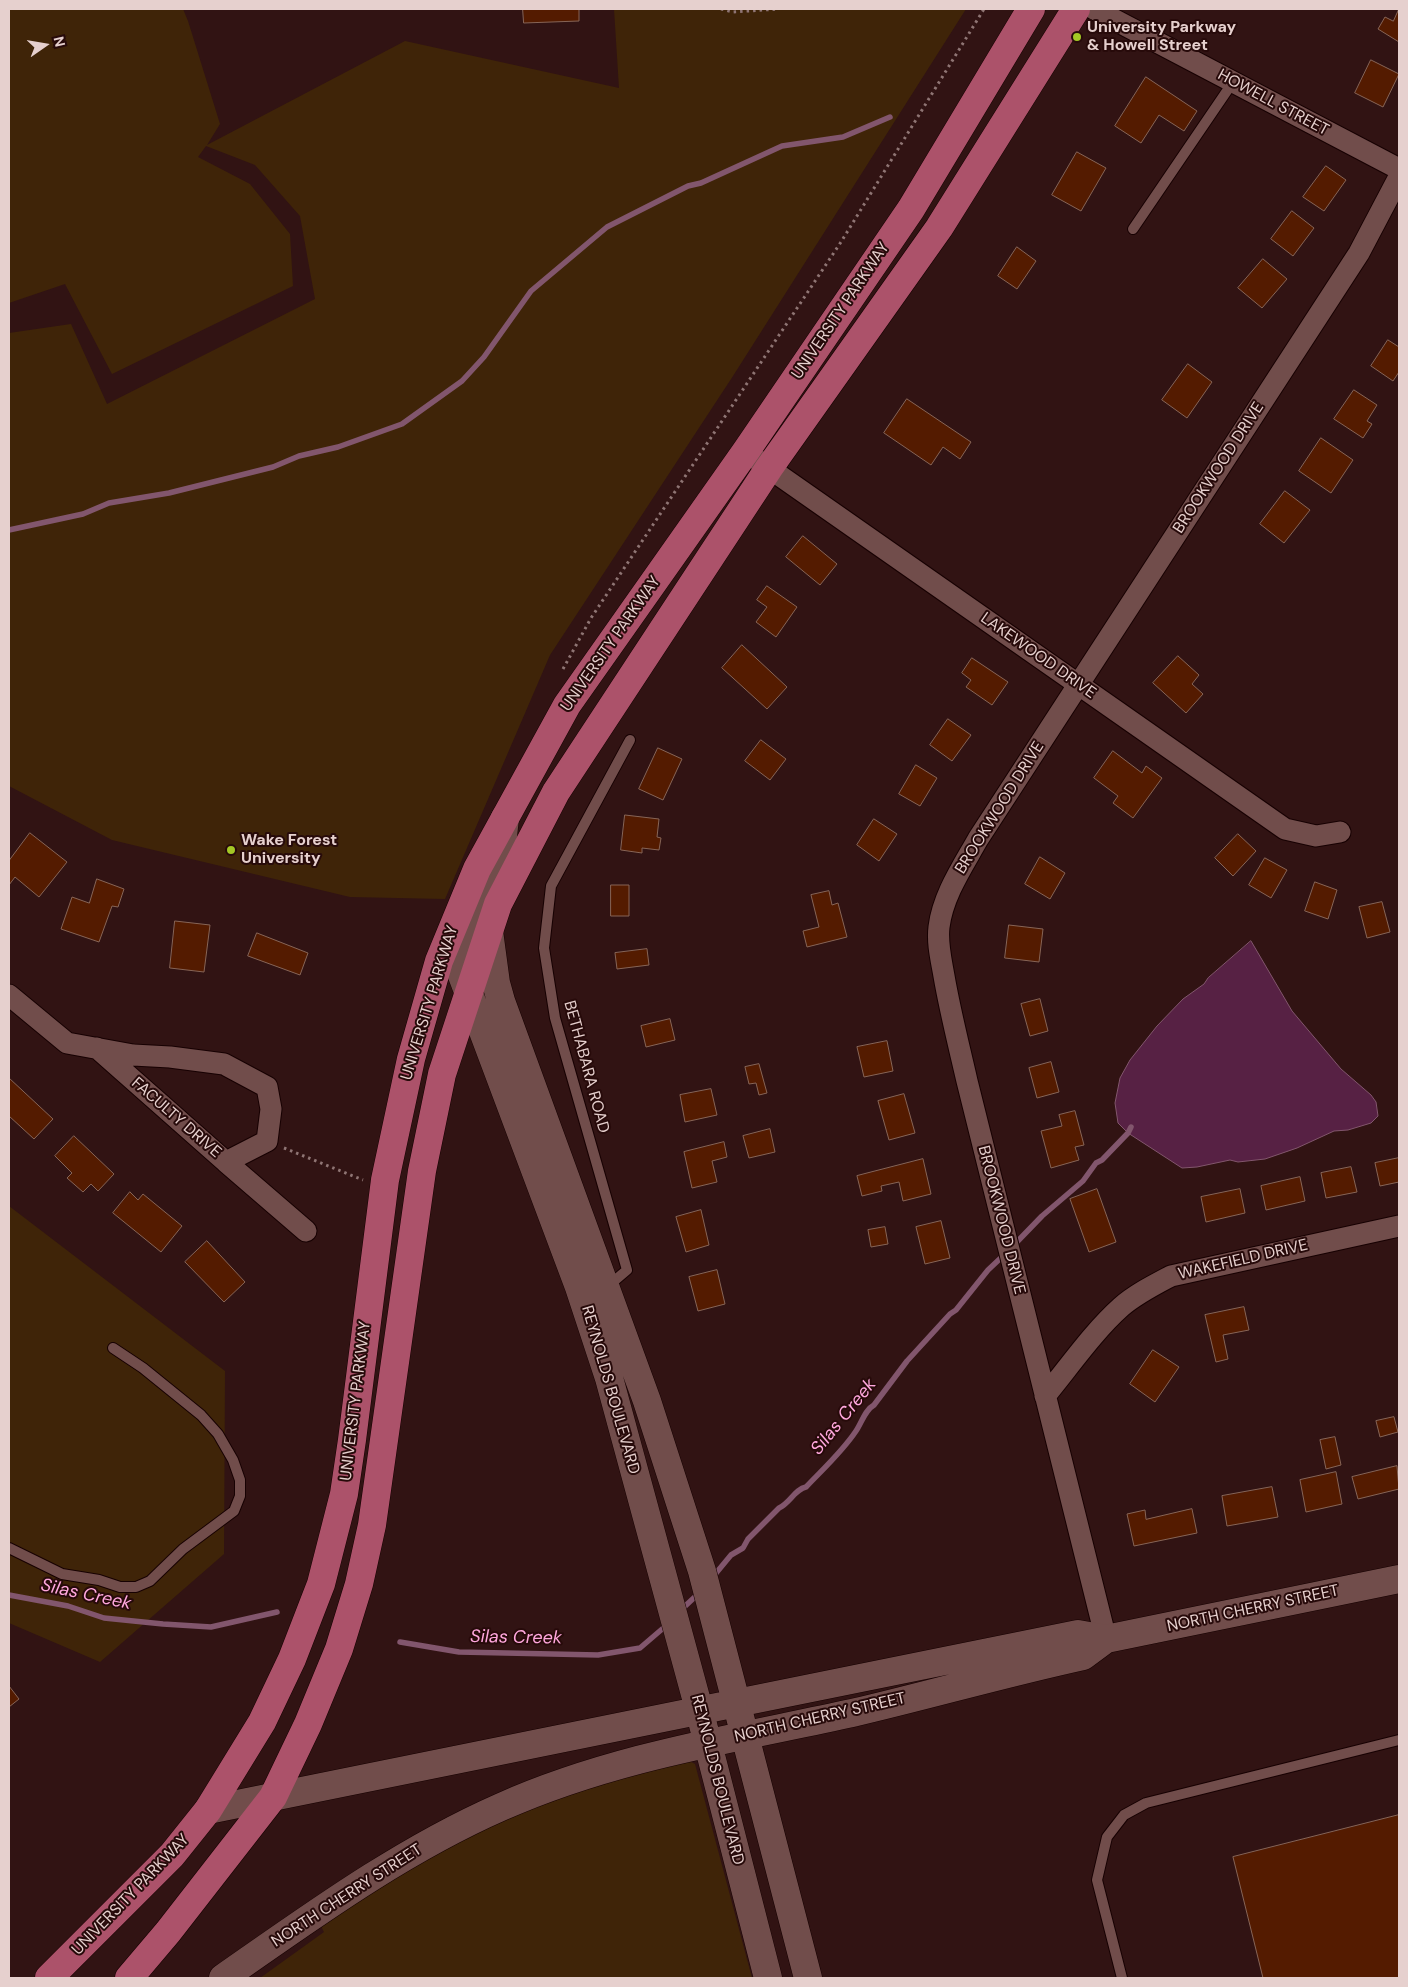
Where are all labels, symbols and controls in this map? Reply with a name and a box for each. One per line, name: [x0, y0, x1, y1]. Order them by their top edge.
place label: University Parkway & Howell Street: [1087, 18, 1236, 56]
north arrow: [20, 20, 70, 70]
marker: University Parkway & Howell Street: [1071, 31, 1083, 43]
text: N: [50, 35, 70, 49]
street label: HOWELL STREET: [1214, 66, 1332, 140]
street label: UNIVERSITY PARKWAY: [788, 239, 894, 383]
street label: BROOKWOOD DRIVE: [1169, 399, 1269, 537]
street label: UNIVERSITY PARKWAY: [557, 573, 665, 715]
street label: LAKEWOOD DRIVE: [977, 609, 1099, 703]
street label: BROOKWOOD DRIVE: [951, 738, 1049, 878]
place label: Wake Forest University: [241, 831, 337, 869]
marker: Wake Forest University: [225, 844, 237, 856]
street label: UNIVERSITY PARKWAY: [397, 923, 463, 1083]
street label: BETHABARA ROAD: [559, 999, 613, 1135]
street label: FACULTY DRIVE: [127, 1074, 225, 1162]
street label: BROOKWOOD DRIVE: [973, 1144, 1029, 1296]
street label: WAKEFIELD DRIVE: [1176, 1236, 1310, 1284]
street label: REYNOLDS BOULEVARD: [577, 1303, 643, 1477]
street label: UNIVERSITY PARKWAY: [337, 1320, 375, 1482]
water label: Silas Creek: [807, 1374, 881, 1460]
water label: Silas Creek: [39, 1575, 133, 1615]
street label: NORTH CHERRY STREET: [1165, 1581, 1341, 1637]
water label: Silas Creek: [470, 1626, 562, 1650]
street label: NORTH CHERRY STREET: [733, 1689, 907, 1747]
street label: REYNOLDS BOULEVARD: [687, 1693, 747, 1867]
street label: UNIVERSITY PARKWAY: [68, 1831, 194, 1959]
street label: NORTH CHERRY STREET: [268, 1840, 426, 1952]

